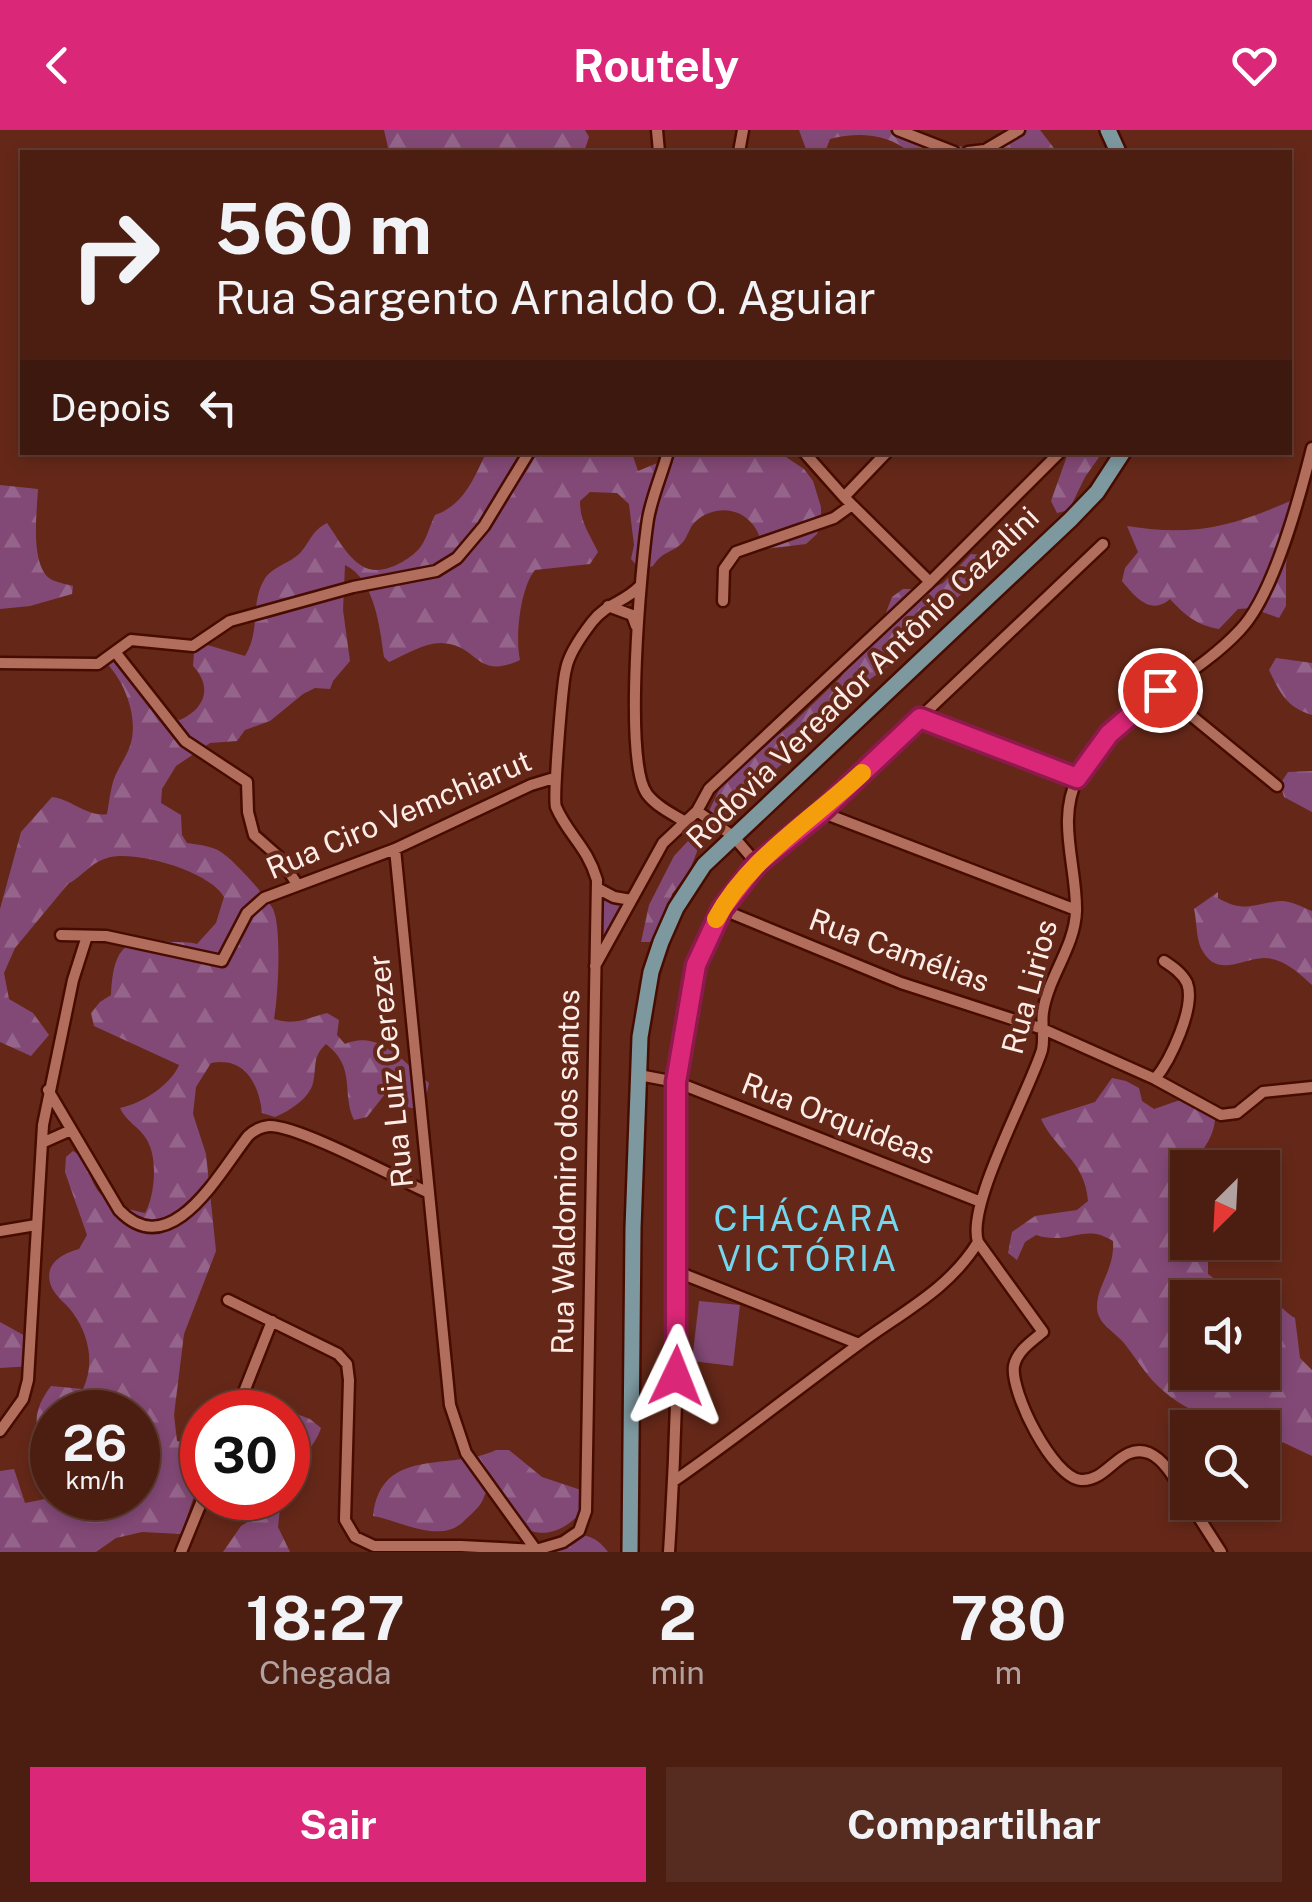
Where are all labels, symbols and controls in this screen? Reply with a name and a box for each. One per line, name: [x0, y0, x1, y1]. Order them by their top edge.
icon: back: [30, 38, 85, 93]
icon: heart: [1227, 38, 1282, 93]
text: Routely: [573, 39, 739, 92]
text: 560 m: [215, 187, 432, 270]
icon: right: [50, 190, 180, 320]
text: Rua Sargento Arnaldo O. Aguiar: [215, 271, 876, 324]
icon: left: [191, 380, 246, 435]
text: Depois: [50, 385, 171, 430]
street label: Rodovia Vereador Antônio Cazalini: [679, 499, 1046, 856]
pin: [1118, 648, 1203, 733]
icon: arrive: [1133, 663, 1188, 718]
street label: Rua Ciro Vemchiarut: [261, 742, 537, 886]
street label: Rua Camélias: [804, 901, 994, 999]
street label: Rua Lirios: [994, 916, 1064, 1058]
street label: Rua Luiz Cerezer: [360, 953, 420, 1189]
street label: Rua Waldomiro dos santos: [544, 989, 586, 1355]
street label: Rua Orquideas: [737, 1065, 940, 1171]
north arrow: [1170, 1150, 1280, 1260]
map controls: [1170, 1150, 1280, 1520]
district label: CHÁCARA VICTÓRIA: [713, 1197, 903, 1279]
button: sound: [1170, 1280, 1280, 1390]
position arrow: [624, 1324, 728, 1428]
speed limit sign: 30: [180, 1390, 310, 1520]
button: search: [1170, 1410, 1280, 1520]
text: 26: [63, 1413, 127, 1472]
text: km/h: [66, 1465, 124, 1495]
text: 18:27: [246, 1583, 405, 1654]
text: 2: [659, 1583, 697, 1654]
text: 780: [950, 1583, 1066, 1654]
text: Chegada: [259, 1654, 391, 1691]
text: min: [650, 1654, 705, 1691]
text: m: [995, 1654, 1022, 1691]
button: Sair: [30, 1767, 646, 1882]
button: Compartilhar: [666, 1767, 1282, 1882]

